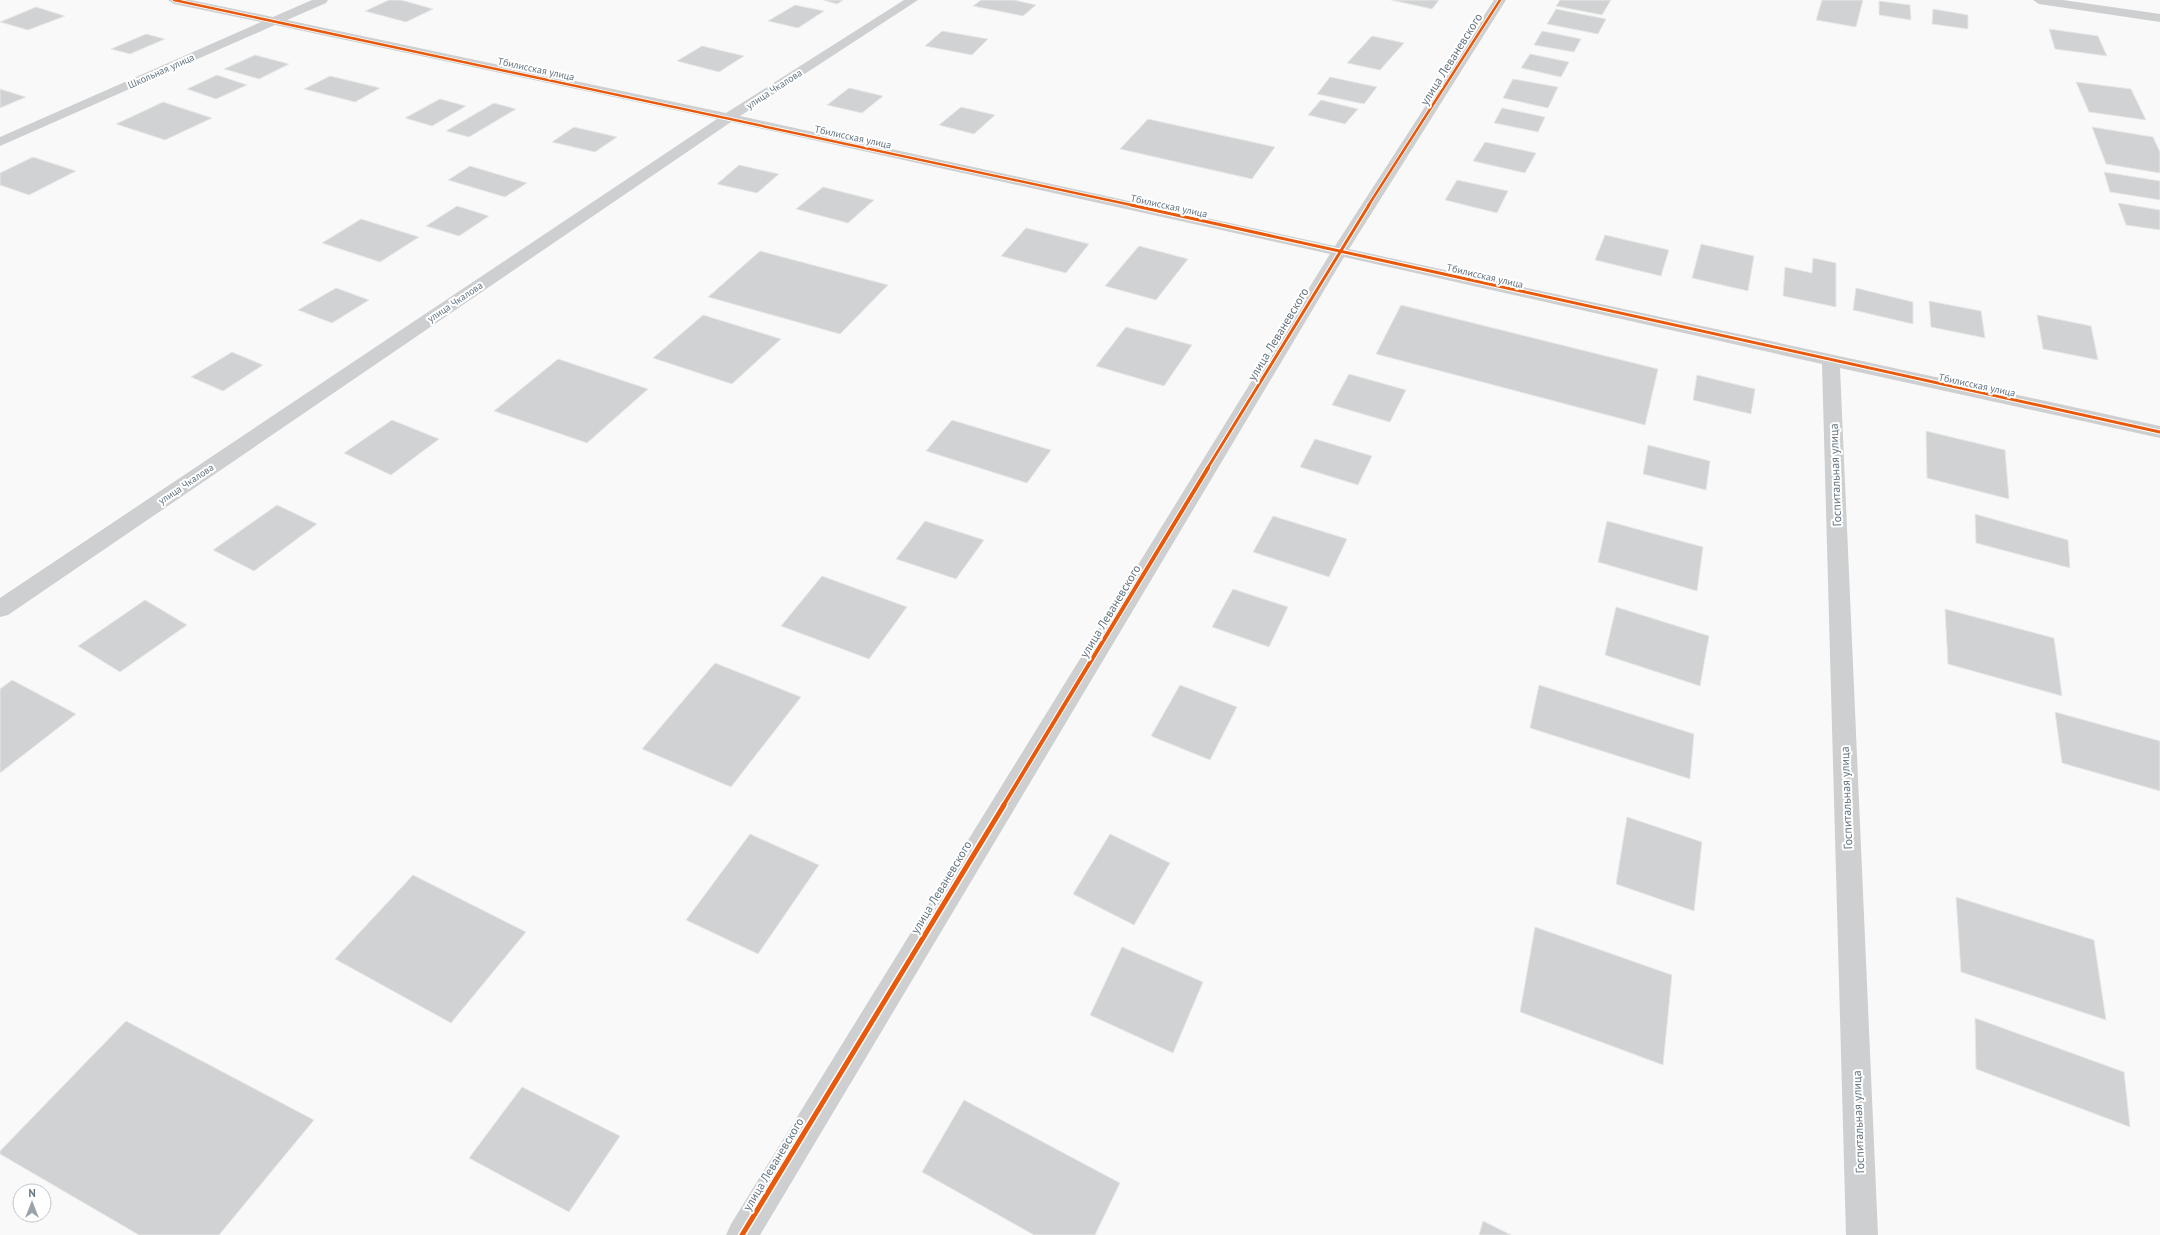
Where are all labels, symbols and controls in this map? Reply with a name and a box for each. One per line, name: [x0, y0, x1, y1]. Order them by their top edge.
street label: улица Леваневского: [1417, 10, 1485, 108]
street label: Школьная улица: [126, 50, 196, 92]
street label: Тбилисская улица: [496, 55, 576, 84]
street label: улица Чкалова: [744, 66, 805, 112]
street label: Тбилисская улица: [813, 123, 893, 152]
street label: Тбилисская улица: [1129, 192, 1209, 221]
street label: Тбилисская улица: [1445, 261, 1525, 291]
street label: улица Чкалова: [425, 279, 485, 325]
street label: улица Леваневского: [1244, 285, 1312, 383]
street label: Тбилисская улица: [1937, 371, 2017, 400]
street label: Госпитальная улица: [1826, 423, 1844, 527]
street label: улица Чкалова: [156, 461, 216, 507]
street label: улица Леваневского: [1076, 562, 1144, 660]
street label: Госпитальная улица: [1837, 746, 1855, 850]
street label: улица Леваневского: [907, 838, 975, 936]
street label: Госпитальная улица: [1849, 1070, 1867, 1174]
street label: улица Леваневского: [739, 1115, 807, 1213]
north arrow: [12, 1183, 52, 1223]
text: N: [28, 1186, 36, 1200]

